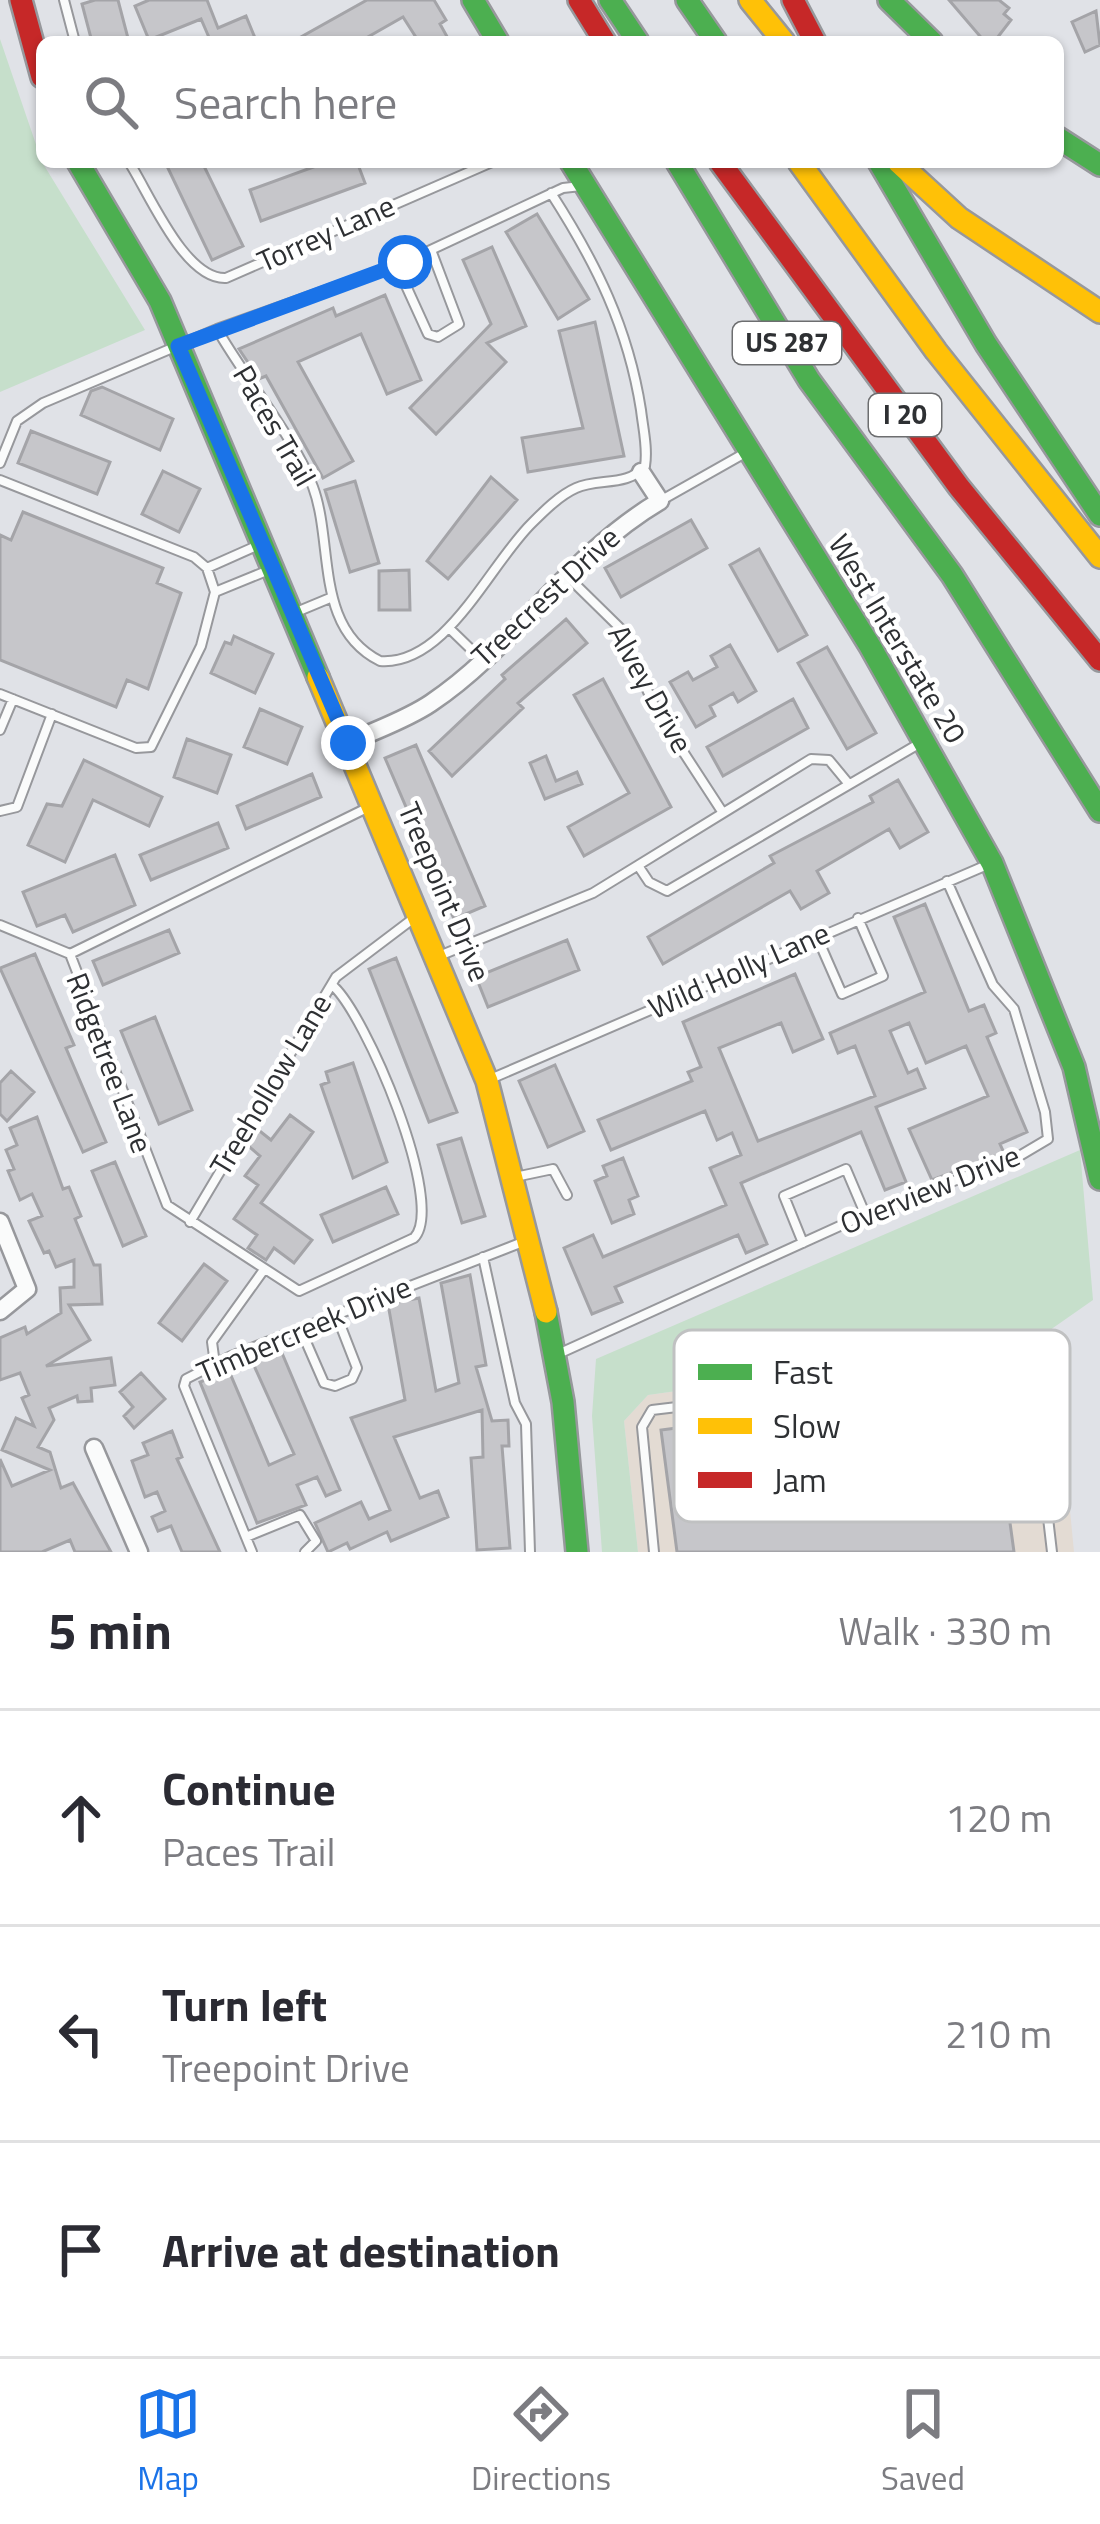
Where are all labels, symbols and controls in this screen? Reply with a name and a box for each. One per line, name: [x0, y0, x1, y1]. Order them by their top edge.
search box: [36, 36, 1064, 168]
text: Search here: [174, 68, 397, 136]
icon: search: [78, 69, 144, 135]
street label: Torrey Lane: [250, 182, 402, 284]
route start: [378, 235, 432, 289]
road number: US 287: [733, 322, 841, 364]
street label: Paces Trail: [222, 356, 328, 495]
road number: I 20: [869, 394, 941, 436]
street label: Treecrest Drive: [461, 515, 630, 677]
street label: West Interstate 20: [817, 525, 979, 752]
street label: Alvey Drive: [597, 616, 705, 761]
route end: [321, 716, 375, 770]
street label: Treepoint Drive: [387, 795, 503, 988]
street label: Wild Holly Lane: [641, 910, 837, 1031]
street label: Ridgetree Lane: [54, 966, 165, 1159]
street label: Treehollow Lane: [198, 985, 343, 1184]
street label: Overview Drive: [833, 1132, 1027, 1246]
street label: Timbercreek Drive: [189, 1263, 418, 1395]
legend: [674, 1330, 1070, 1522]
text: Fast: [773, 1347, 833, 1397]
text: Slow: [773, 1401, 841, 1451]
text: Jam: [773, 1455, 827, 1505]
text: 5 min: [48, 1591, 172, 1669]
text: Walk · 330 m: [838, 1601, 1052, 1660]
text: Continue: [162, 1754, 336, 1822]
icon: ahead: [48, 1785, 114, 1851]
text: 120 m: [945, 1788, 1052, 1847]
text: Paces Trail: [162, 1822, 335, 1881]
text: Turn left: [162, 1970, 327, 2038]
icon: left: [48, 2001, 114, 2067]
text: 210 m: [945, 2004, 1052, 2063]
text: Treepoint Drive: [162, 2038, 410, 2097]
text: Arrive at destination: [162, 2216, 560, 2284]
icon: arrive: [48, 2217, 114, 2283]
tab: Map: [135, 2381, 201, 2503]
tab: Directions: [471, 2381, 611, 2503]
tab: Saved: [881, 2381, 965, 2503]

